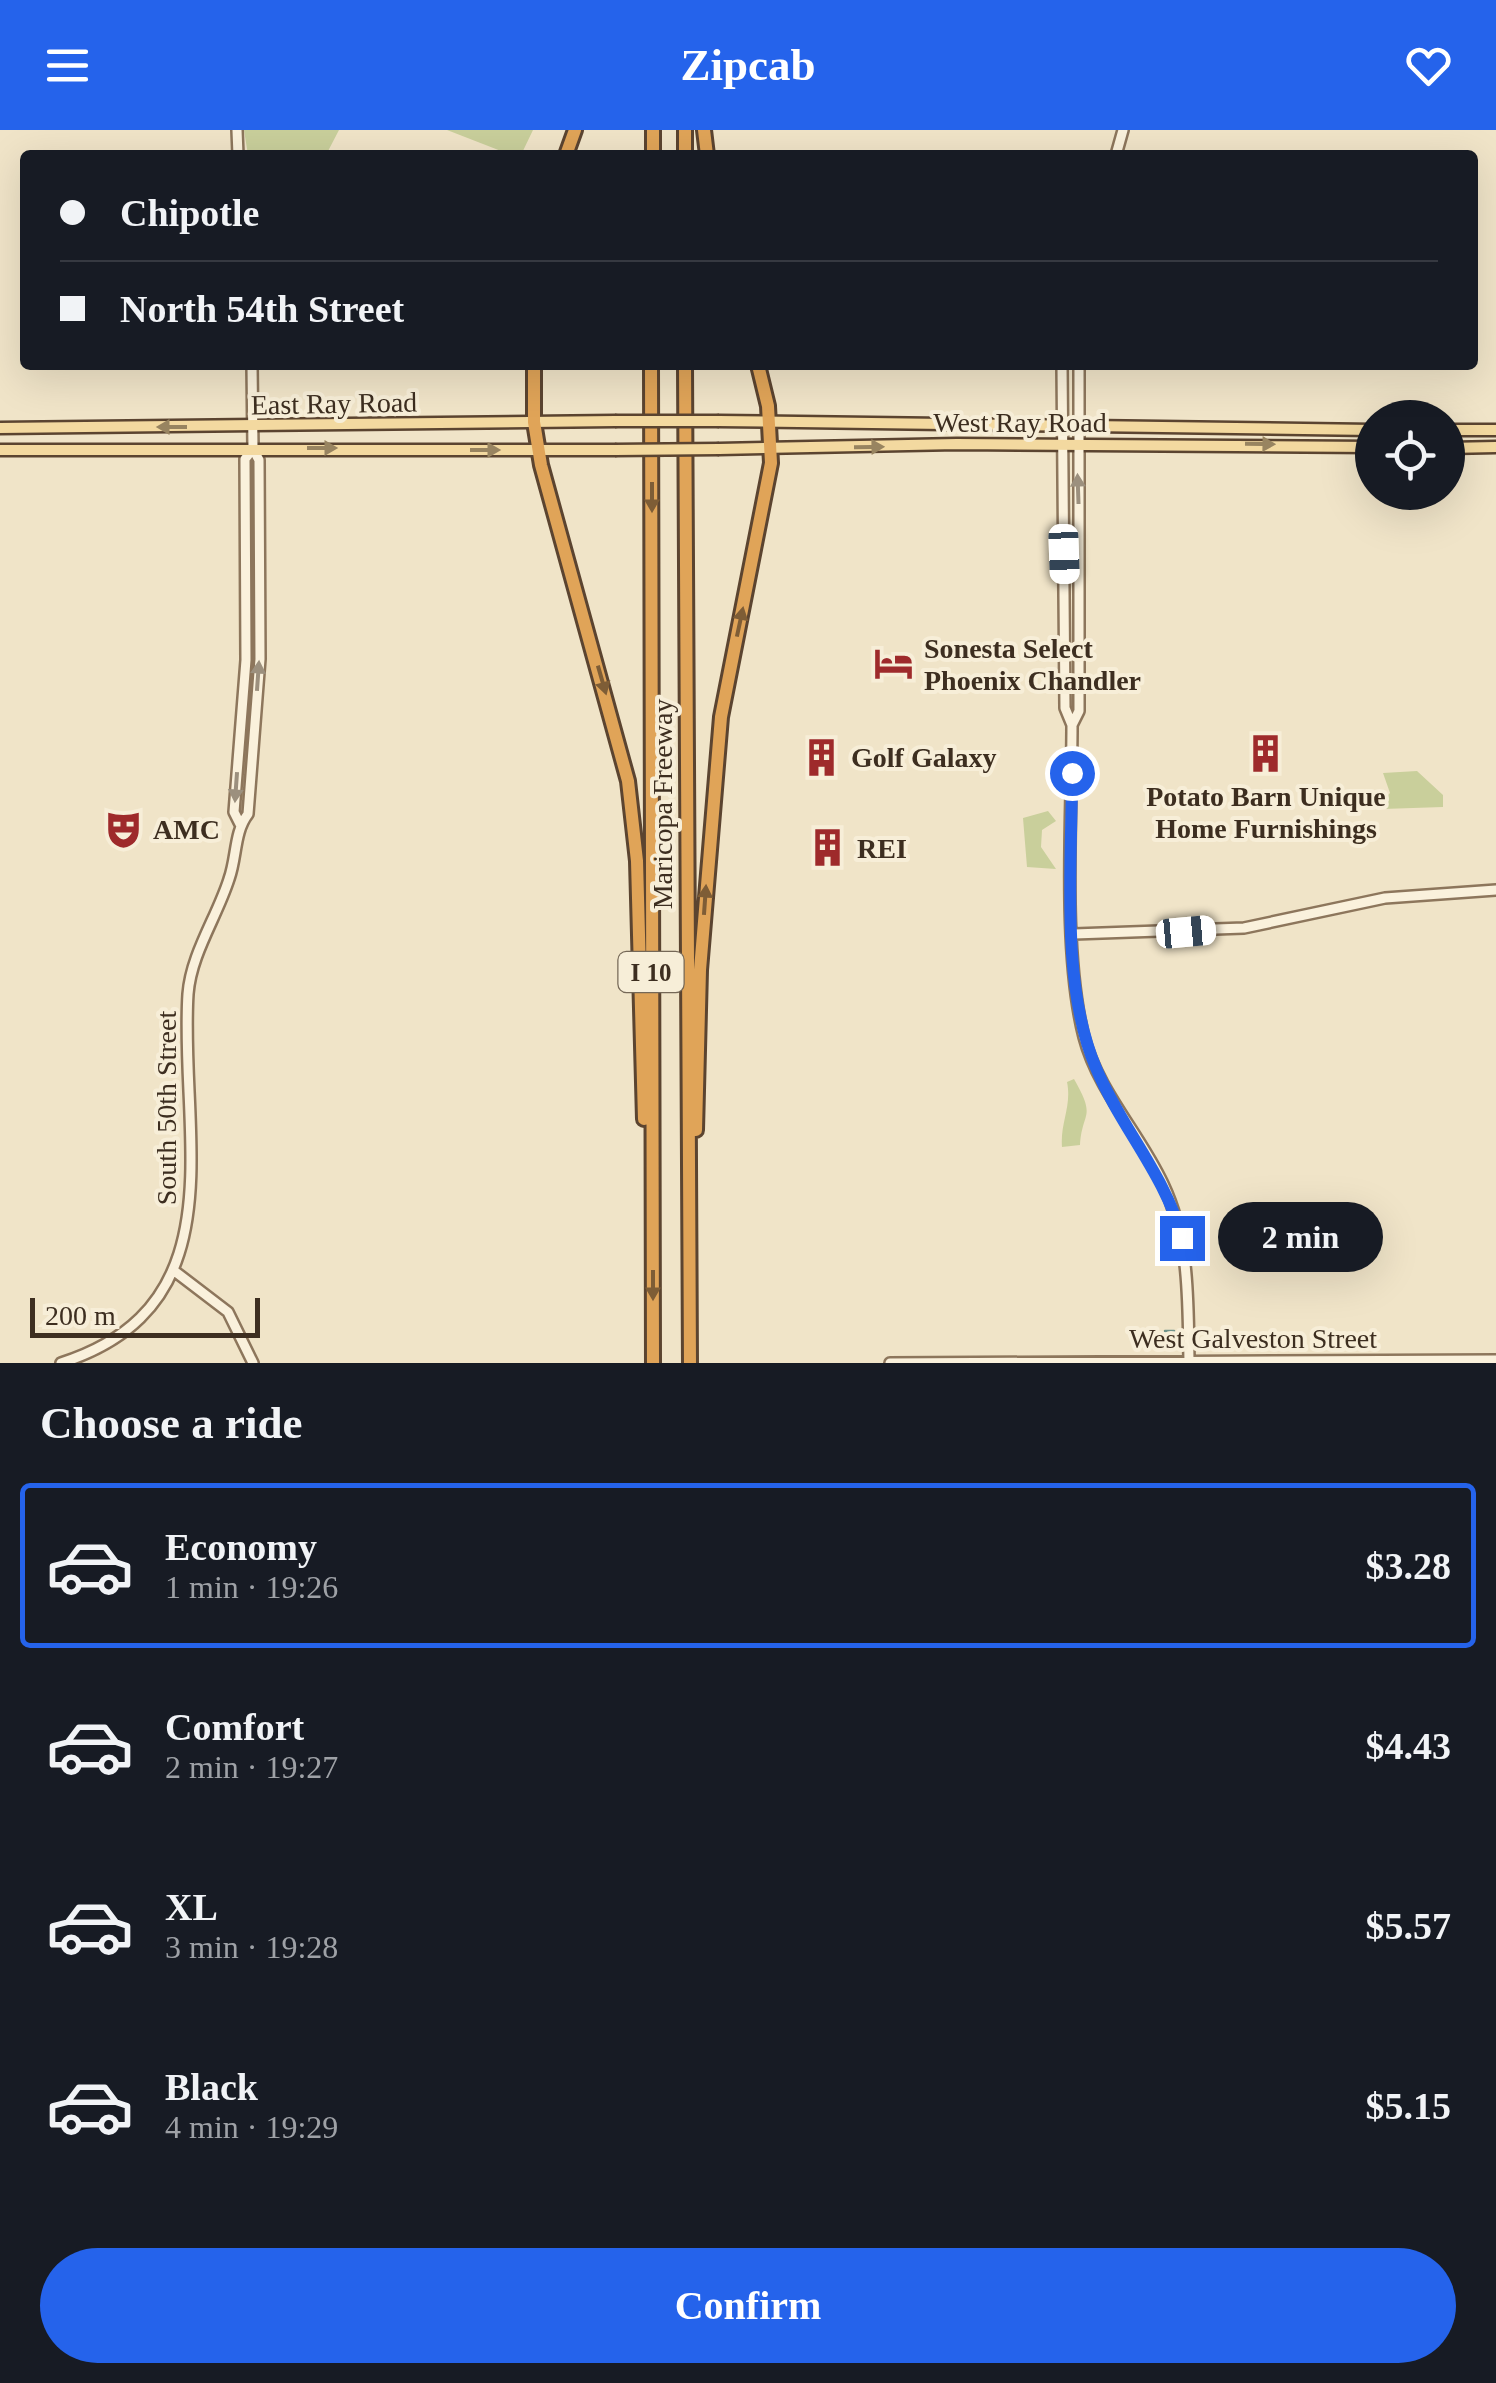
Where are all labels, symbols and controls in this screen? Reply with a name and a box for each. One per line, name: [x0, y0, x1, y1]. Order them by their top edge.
icon: menu: [40, 38, 95, 93]
icon: heart: [1401, 38, 1456, 93]
text: Zipcab: [680, 40, 816, 90]
text: Chipotle: [120, 192, 259, 234]
text: North 54th Street: [120, 288, 404, 330]
street label: East Ray Road: [251, 387, 417, 420]
map controls: [1355, 400, 1465, 510]
button: locate: [1355, 400, 1465, 510]
street label: West Ray Road: [933, 407, 1107, 438]
one-way arrow: [156, 419, 188, 435]
one-way arrow: [1244, 436, 1276, 452]
one-way arrow: [854, 438, 886, 454]
one-way arrow: [306, 440, 338, 456]
one-way arrow: [470, 442, 502, 458]
one-way arrow: [1069, 473, 1085, 505]
one-way arrow: [644, 482, 660, 514]
car: [1048, 523, 1080, 585]
one-way arrow: [732, 606, 748, 637]
place label: Sonesta Select Phoenix Chandler: [924, 633, 1141, 696]
hotel icon: Sonesta Select Phoenix Chandler: [873, 643, 915, 685]
one-way arrow: [251, 659, 267, 691]
one-way arrow: [595, 665, 610, 696]
street label: Maricopa Freeway: [647, 699, 678, 909]
building icon: Potato Barn Unique Home Furnishings: [1245, 733, 1287, 775]
building icon: Golf Galaxy: [800, 736, 842, 778]
place label: Golf Galaxy: [851, 742, 996, 773]
route start: [1050, 751, 1095, 796]
one-way arrow: [228, 772, 244, 804]
place label: Potato Barn Unique Home Furnishings: [1146, 781, 1386, 844]
theatre icon: AMC: [102, 808, 144, 850]
place label: AMC: [153, 814, 220, 845]
building icon: REI: [806, 827, 848, 869]
place label: REI: [857, 833, 907, 864]
one-way arrow: [697, 883, 713, 915]
car: [1155, 914, 1217, 950]
road number: I 10: [618, 952, 684, 992]
street label: South 50th Street: [151, 1011, 182, 1205]
callout: 2 min: [1217, 1203, 1382, 1273]
route end: [1160, 1216, 1205, 1261]
text: 2 min: [1262, 1219, 1339, 1255]
one-way arrow: [645, 1269, 661, 1301]
scale bar: [30, 1293, 260, 1338]
text: 200 m: [45, 1300, 116, 1331]
street label: West Galveston Street: [1129, 1323, 1377, 1354]
text: Choose a ride: [40, 1398, 303, 1448]
icon: car: [45, 1521, 135, 1611]
text: Economy: [165, 1526, 317, 1568]
text: $3.28: [1366, 1545, 1451, 1587]
text: 1 min · 19:26: [165, 1569, 338, 1605]
icon: car: [45, 1701, 135, 1791]
text: Comfort: [165, 1706, 304, 1748]
text: $4.43: [1366, 1725, 1451, 1767]
text: 2 min · 19:27: [165, 1749, 338, 1785]
icon: car: [45, 1881, 135, 1971]
text: XL: [165, 1886, 218, 1928]
text: $5.57: [1366, 1905, 1451, 1947]
text: 3 min · 19:28: [165, 1929, 338, 1965]
icon: car: [45, 2061, 135, 2151]
text: Black: [165, 2066, 258, 2108]
text: $5.15: [1366, 2085, 1451, 2127]
text: 4 min · 19:29: [165, 2109, 338, 2145]
button: Confirm: [40, 2248, 1456, 2363]

